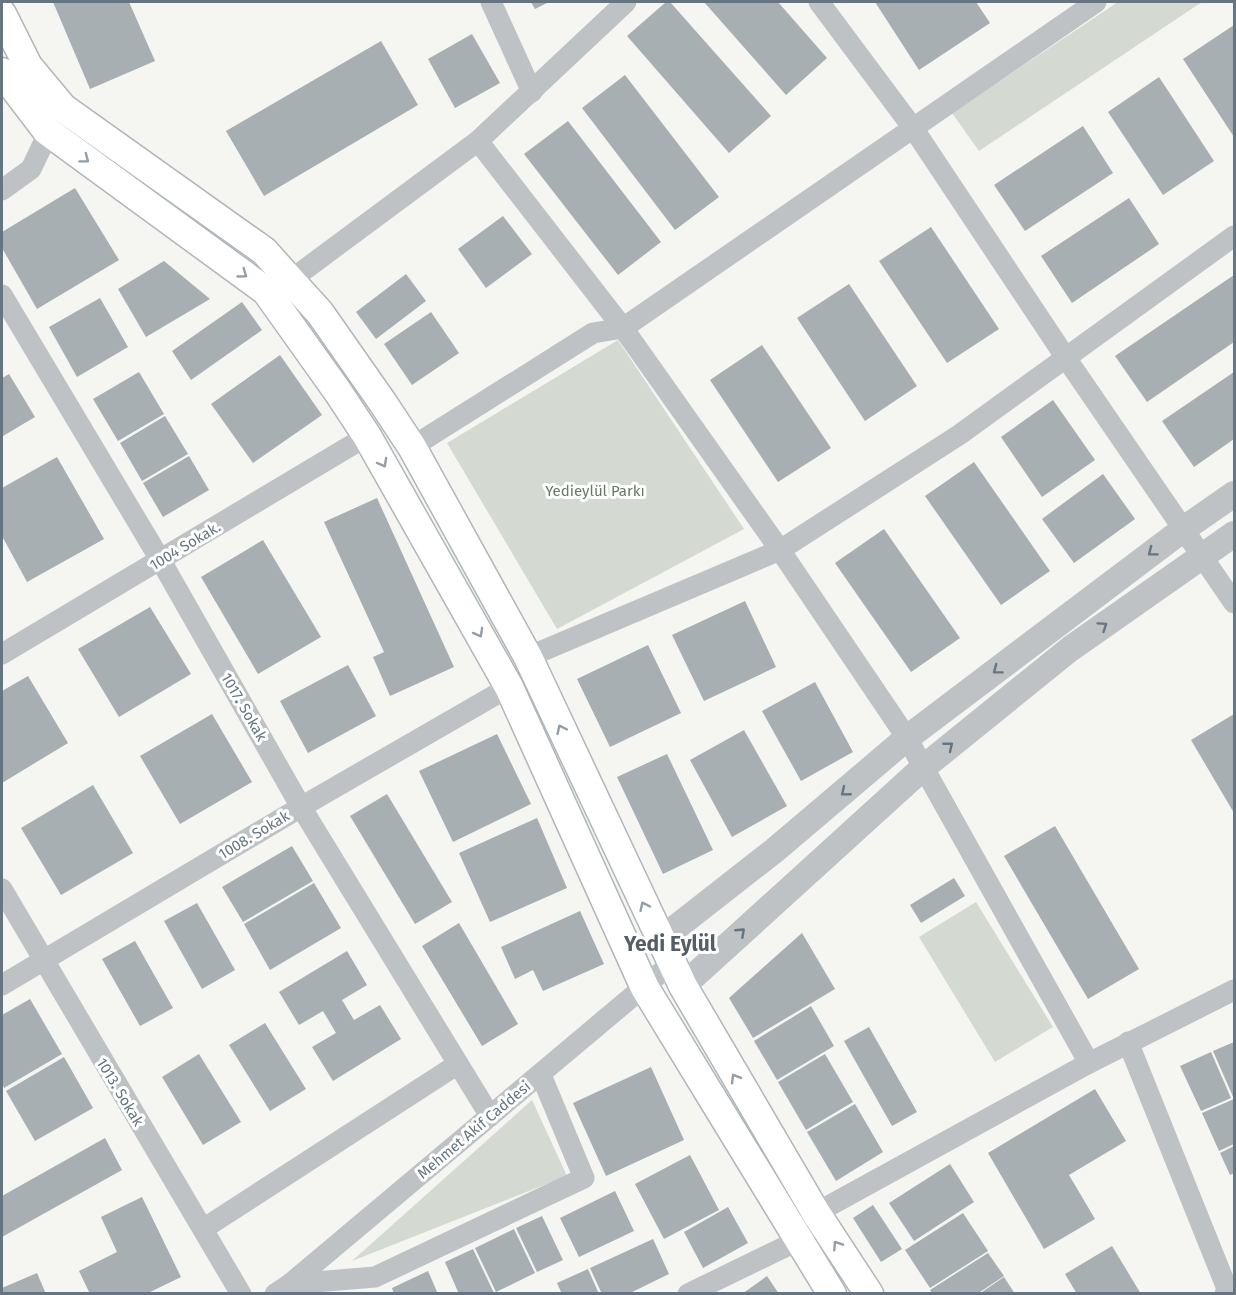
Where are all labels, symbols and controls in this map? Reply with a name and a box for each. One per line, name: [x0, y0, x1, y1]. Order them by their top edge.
one-way arrow: [78, 152, 89, 163]
one-way arrow: [236, 267, 247, 278]
one-way arrow: [375, 457, 387, 467]
park label: Yedieylül Parkı: [545, 482, 645, 500]
street label: 1004 Sokak.: [146, 518, 224, 574]
one-way arrow: [1148, 545, 1159, 556]
one-way arrow: [1096, 622, 1107, 633]
one-way arrow: [471, 627, 483, 637]
one-way arrow: [993, 663, 1004, 674]
street label: 1017. Sokak: [217, 670, 271, 744]
one-way arrow: [557, 725, 569, 736]
one-way arrow: [942, 743, 953, 754]
one-way arrow: [841, 785, 852, 796]
street label: 1008. Sokak: [215, 807, 293, 863]
one-way arrow: [639, 901, 651, 912]
one-way arrow: [735, 928, 745, 939]
district label: Yedi Eylül: [623, 931, 717, 957]
street label: 1013. Sokak: [93, 1055, 148, 1130]
one-way arrow: [731, 1074, 743, 1084]
street label: Mehmet Akif Caddesi: [414, 1077, 534, 1183]
one-way arrow: [833, 1240, 844, 1251]

